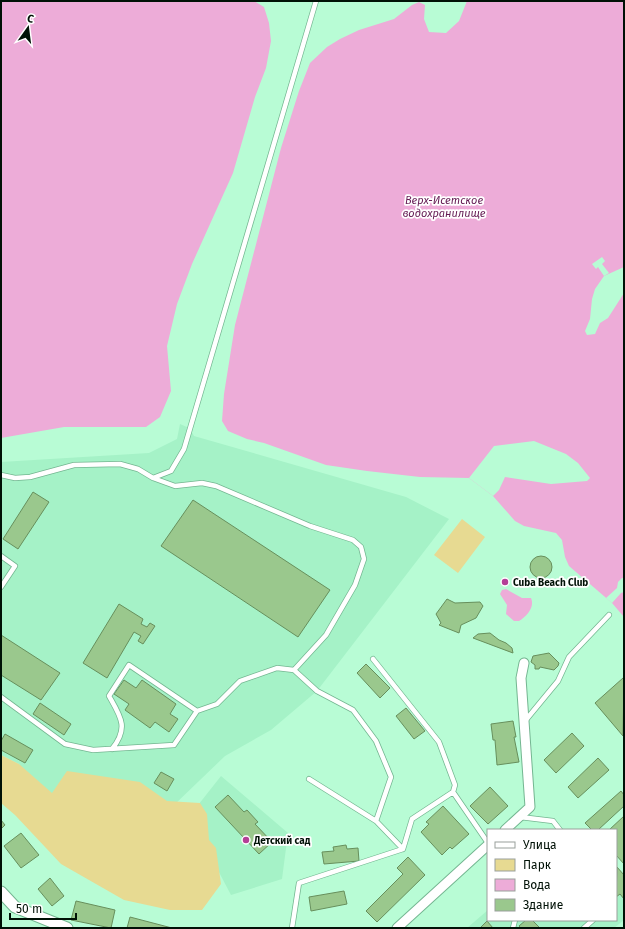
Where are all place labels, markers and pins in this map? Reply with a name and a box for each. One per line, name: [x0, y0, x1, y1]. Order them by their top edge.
marker: Cuba Beach Club: [500, 577, 510, 587]
place label: Cuba Beach Club: [513, 577, 588, 589]
marker: Детский сад: [241, 835, 251, 845]
place label: Детский сад: [253, 835, 311, 847]

